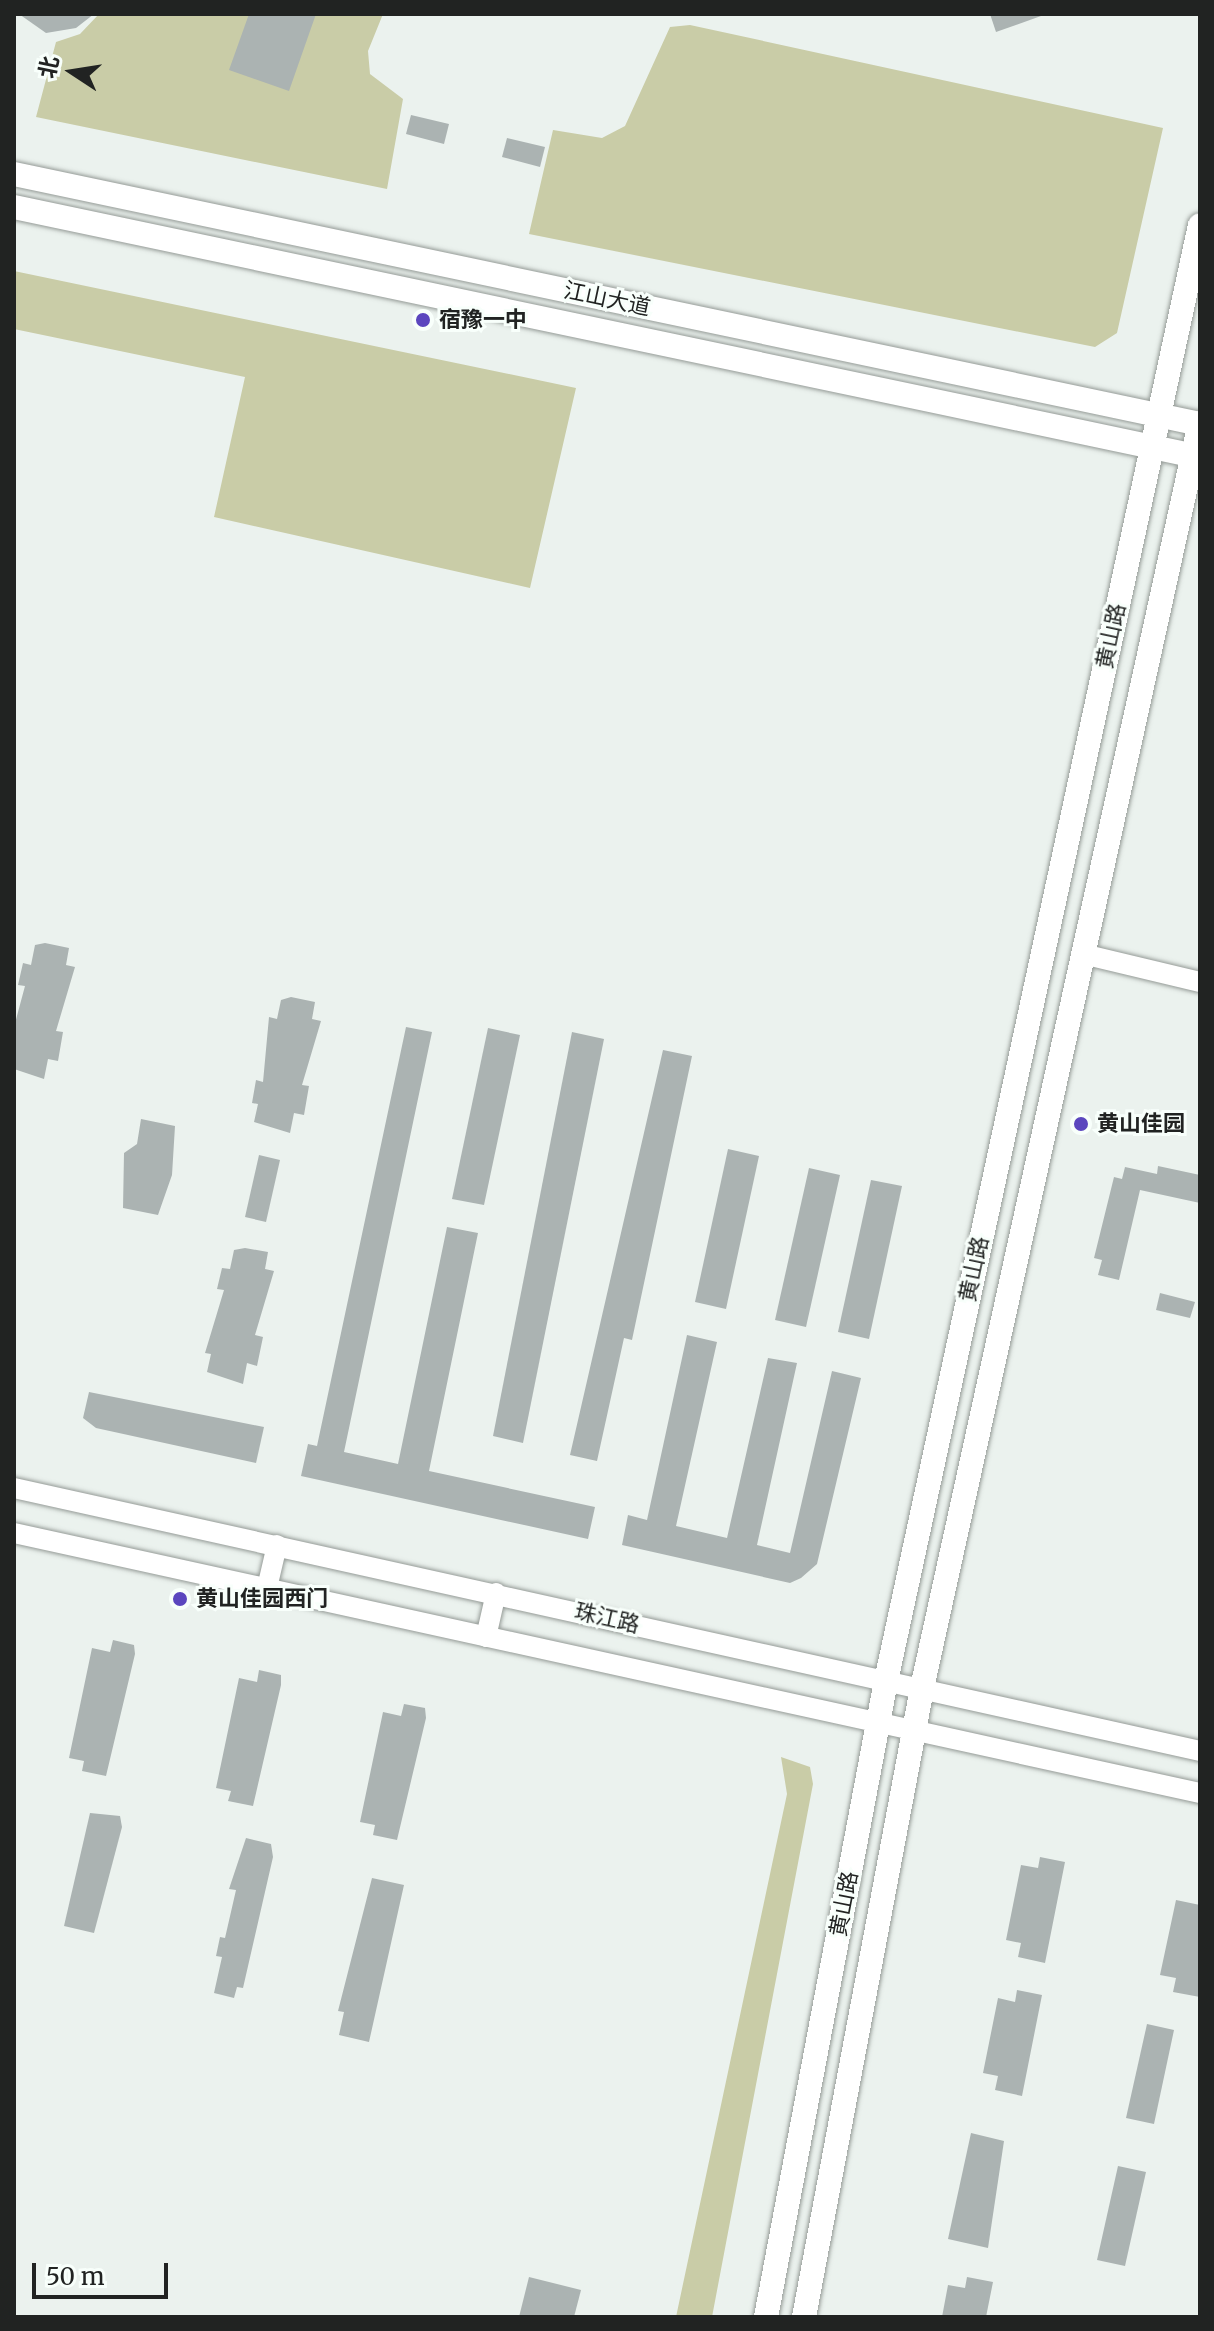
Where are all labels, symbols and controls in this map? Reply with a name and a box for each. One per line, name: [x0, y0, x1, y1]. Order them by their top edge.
north arrow: [32, 32, 112, 112]
text: 北: [33, 53, 65, 81]
street label: 江山大道: [561, 277, 653, 321]
place label: 宿豫一中: [439, 307, 527, 333]
marker: 宿豫一中: [414, 311, 432, 329]
street label: 黄山路: [1091, 601, 1131, 671]
place label: 黄山佳园: [1097, 1111, 1185, 1137]
marker: 黄山佳园: [1072, 1115, 1090, 1133]
street label: 黄山路: [954, 1234, 994, 1304]
place label: 黄山佳园西门: [196, 1586, 328, 1612]
marker: 黄山佳园西门: [171, 1590, 189, 1608]
street label: 珠江路: [572, 1598, 642, 1638]
street label: 黄山路: [825, 1869, 863, 1939]
scale bar: [36, 2247, 172, 2297]
text: 50 m: [46, 2261, 105, 2292]

